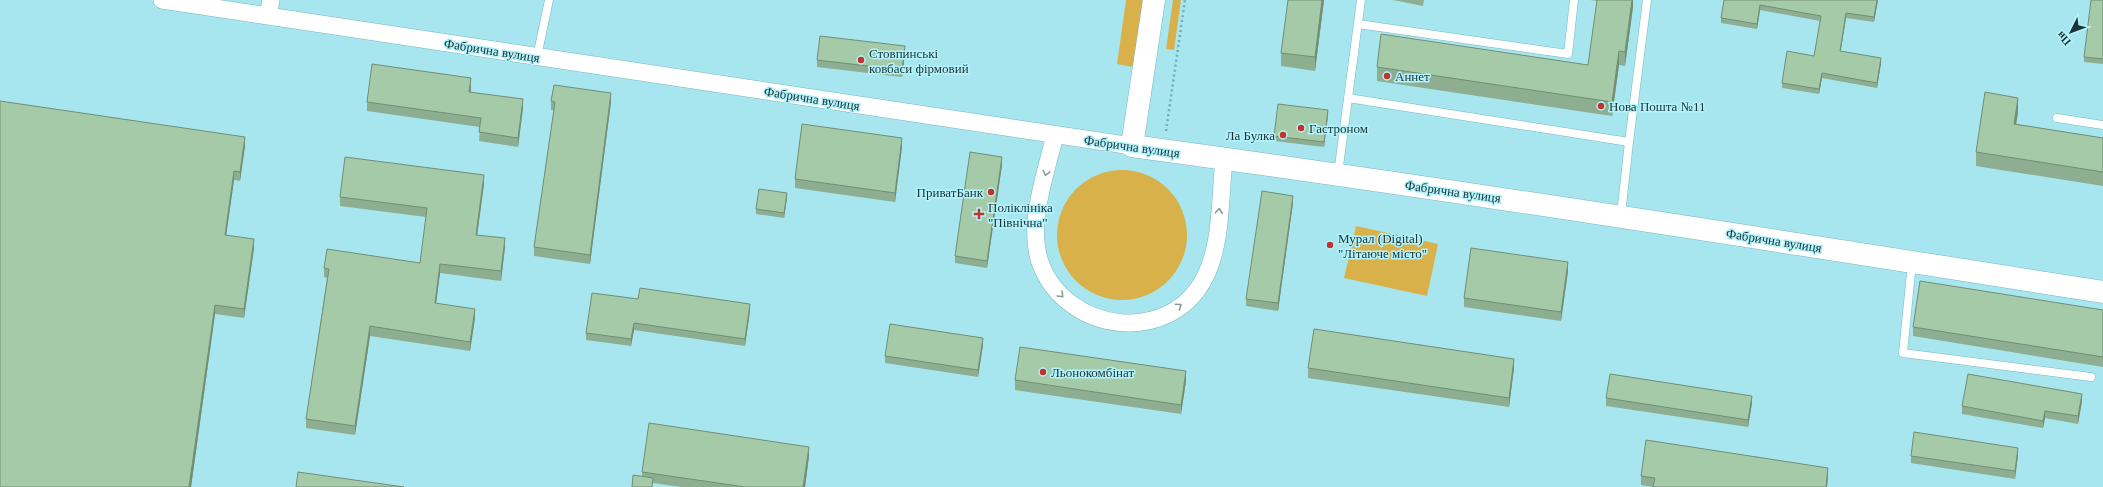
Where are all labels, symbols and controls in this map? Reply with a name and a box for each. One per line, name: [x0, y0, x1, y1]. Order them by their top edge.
north arrow: [2051, 12, 2091, 52]
text: Пн: [2054, 29, 2073, 48]
street label: Фабрична вулиця: [443, 36, 541, 65]
place label: Стовпинські ковбаси фірмовий: [869, 46, 969, 76]
marker: Стовпинські ковбаси фірмовий: [856, 55, 866, 65]
place label: Аннет: [1395, 69, 1430, 84]
marker: Аннет: [1382, 71, 1392, 81]
street label: Фабрична вулиця: [763, 84, 861, 113]
place label: Нова Пошта №11: [1609, 99, 1706, 114]
marker: Нова Пошта №11: [1596, 101, 1606, 111]
place label: Гастроном: [1309, 121, 1368, 136]
marker: Гастроном: [1296, 123, 1306, 133]
place label: Ла Булка: [1226, 128, 1275, 143]
marker: Ла Булка: [1278, 130, 1288, 140]
street label: Фабрична вулиця: [1083, 132, 1181, 161]
one-way arrow: [1043, 170, 1051, 176]
street label: Фабрична вулиця: [1404, 177, 1502, 206]
place label: ПриватБанк: [917, 185, 984, 200]
marker: ПриватБанк: [986, 187, 996, 197]
place label: Поліклініка "Північна": [988, 200, 1053, 230]
marker: Поліклініка "Північна": [973, 208, 985, 220]
one-way arrow: [1214, 208, 1223, 214]
street label: Фабрична вулиця: [1725, 226, 1823, 255]
place label: Мурал (Digital) "Літаюче місто": [1338, 231, 1427, 261]
marker: Мурал (Digital) "Літаюче місто": [1325, 240, 1335, 250]
one-way arrow: [1056, 290, 1064, 298]
one-way arrow: [1175, 303, 1182, 311]
place label: Льонокомбінат: [1051, 365, 1134, 380]
marker: Льонокомбінат: [1038, 367, 1048, 377]

